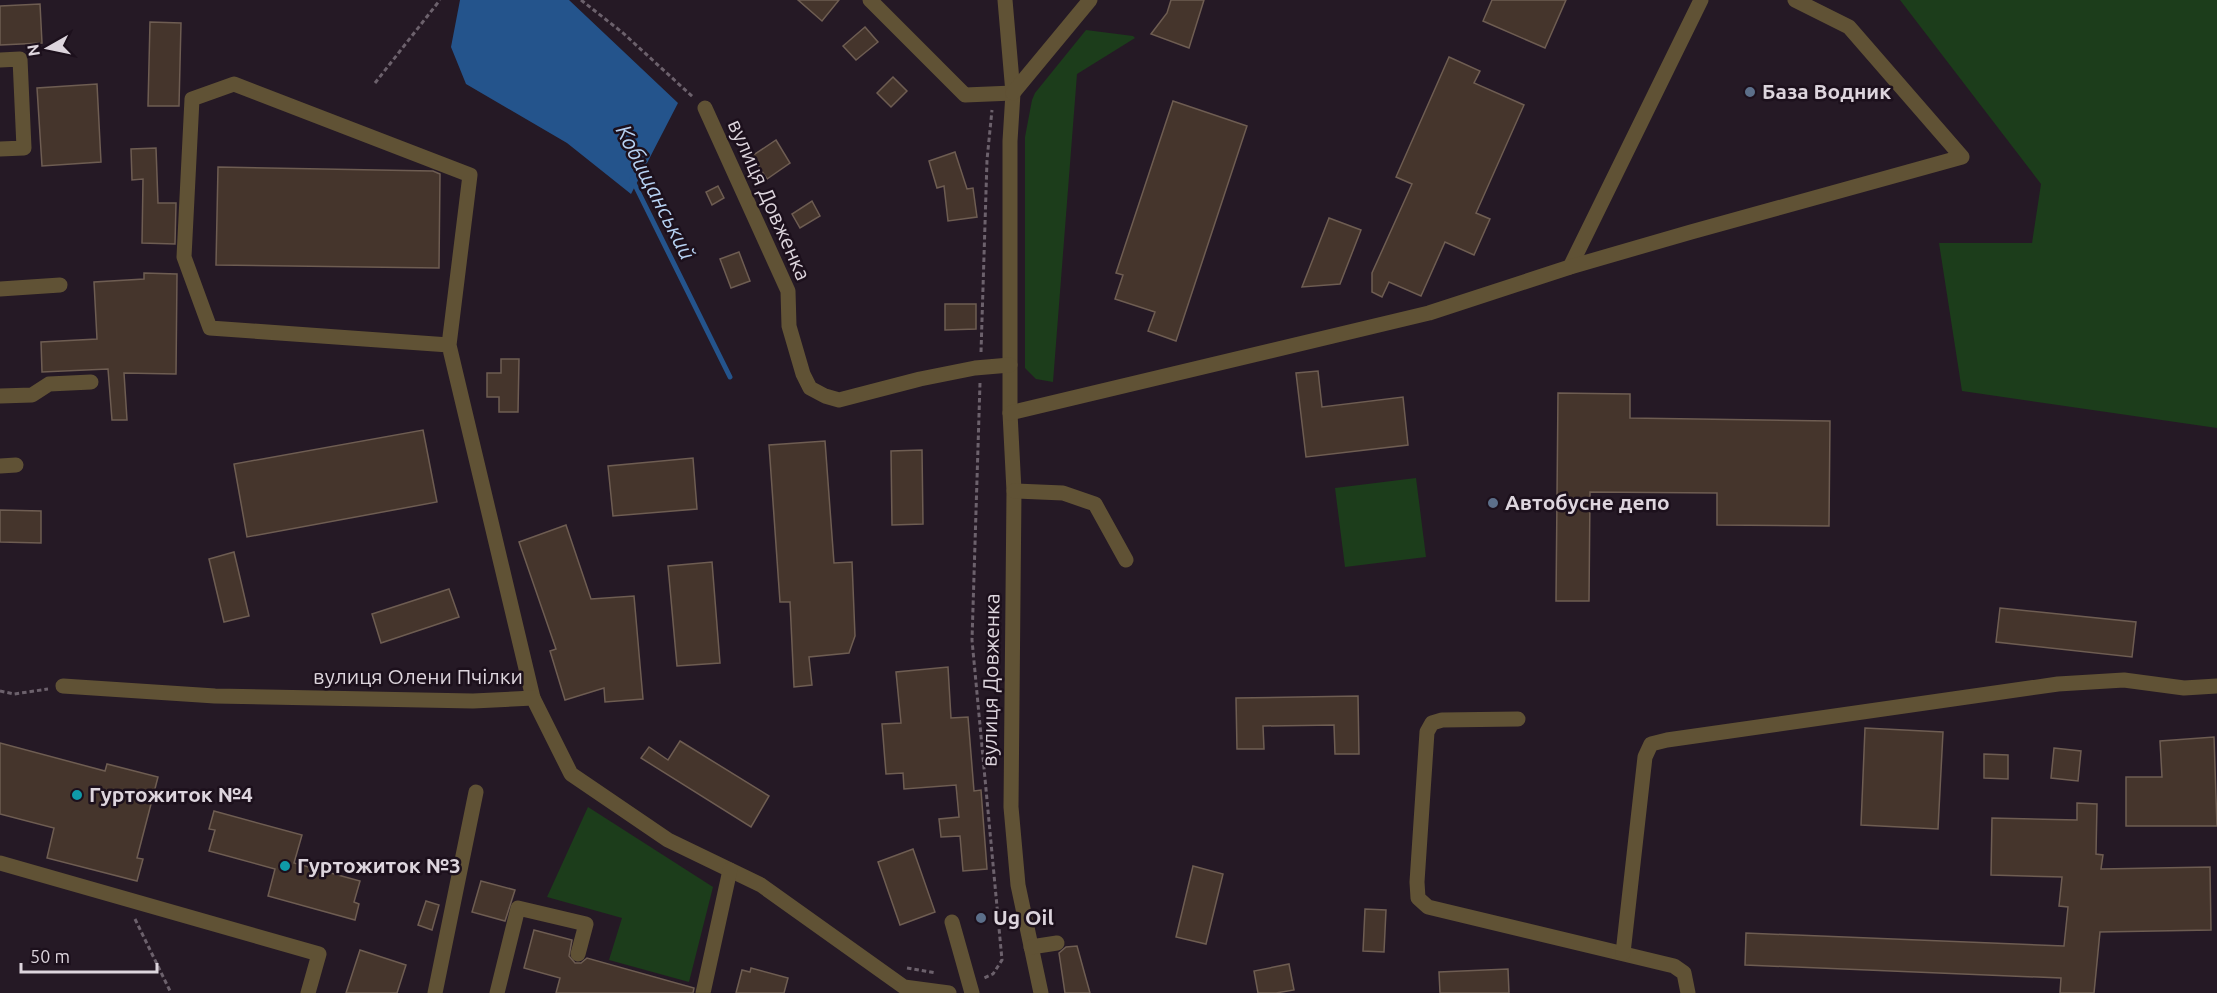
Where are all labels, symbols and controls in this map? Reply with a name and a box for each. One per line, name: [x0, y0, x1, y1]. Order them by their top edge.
north arrow: [18, 18, 78, 78]
text: N: [23, 43, 43, 58]
place label: База Водник: [1762, 79, 1891, 103]
marker: База Водник: [1743, 85, 1757, 99]
street label: вулиця Довженка: [724, 115, 816, 284]
water label: Кобищанський: [612, 120, 701, 263]
place label: Автобусне депо: [1505, 490, 1670, 514]
marker: Автобусне депо: [1486, 496, 1500, 510]
street label: вулиця Довженка: [976, 593, 1004, 767]
street label: вулиця Олени Пчілки: [313, 664, 523, 688]
place label: Гуртожиток №4: [89, 782, 253, 806]
marker: Гуртожиток №4: [70, 788, 84, 802]
place label: Гуртожиток №3: [297, 853, 461, 877]
marker: Гуртожиток №3: [278, 859, 292, 873]
place label: Ug Oil: [993, 905, 1054, 929]
marker: Ug Oil: [974, 911, 988, 925]
scale bar: [21, 936, 158, 974]
text: 50 m: [30, 946, 70, 966]

